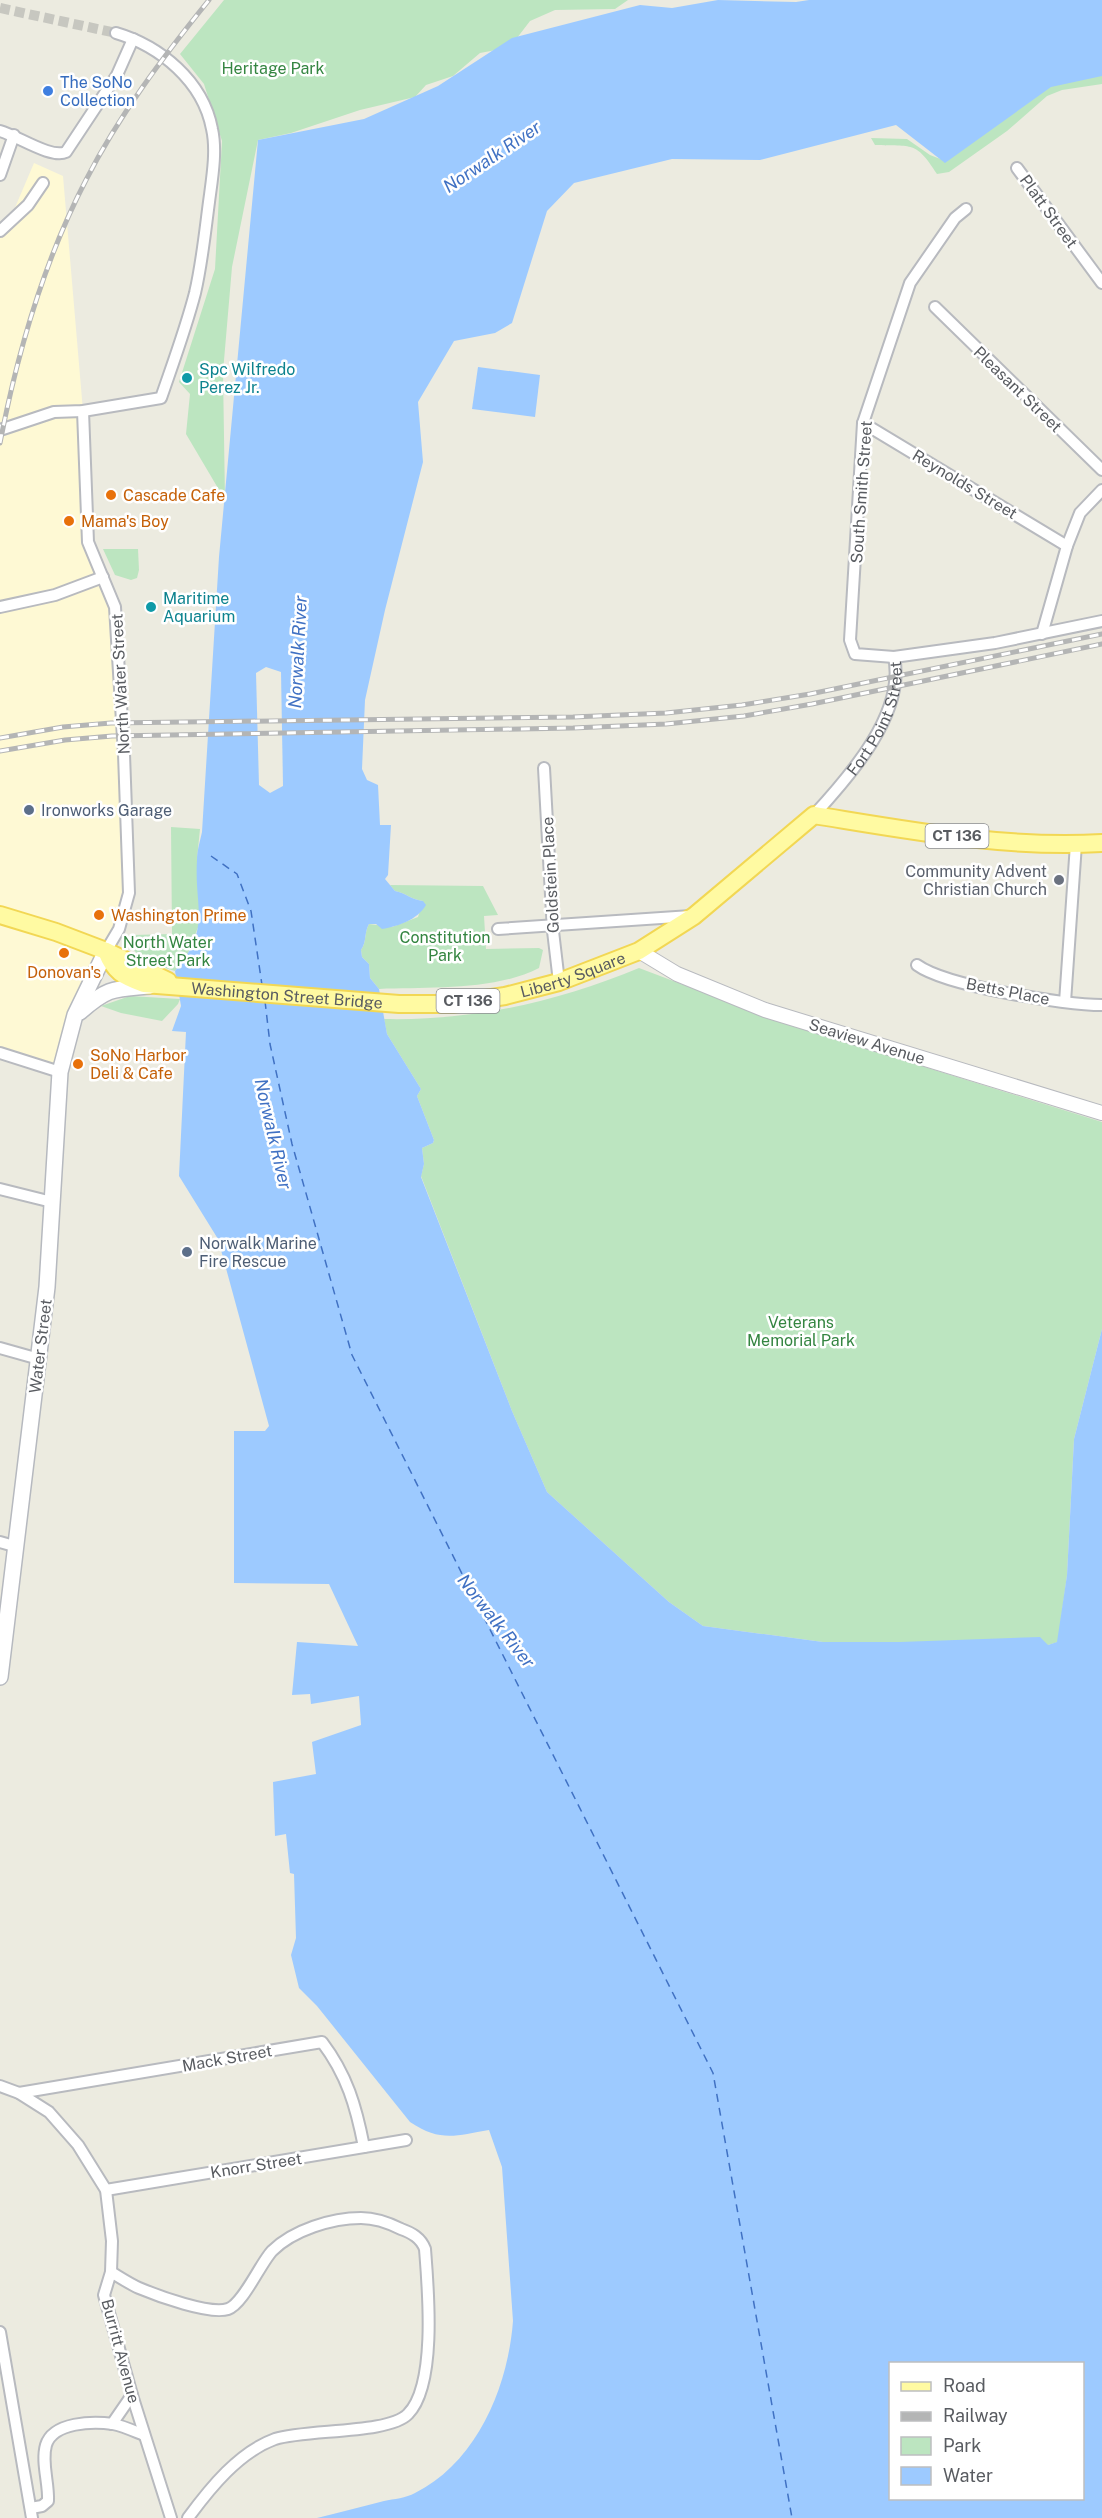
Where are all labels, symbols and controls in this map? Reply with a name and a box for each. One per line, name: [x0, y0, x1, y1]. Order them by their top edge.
park label: Heritage Park: [221, 59, 325, 78]
place label: The SoNo Collection: [60, 73, 135, 110]
marker: The SoNo Collection: [41, 84, 55, 98]
water label: Norwalk River: [439, 116, 545, 197]
street label: Platt Street: [1016, 171, 1081, 252]
street label: Pleasant Street: [970, 343, 1066, 436]
place label: Spc Wilfredo Perez Jr.: [199, 360, 295, 397]
marker: Spc Wilfredo Perez Jr.: [180, 371, 194, 385]
street label: South Smith Street: [847, 420, 876, 564]
street label: Reynolds Street: [909, 446, 1021, 523]
place label: Cascade Cafe: [123, 486, 225, 505]
marker: Cascade Cafe: [104, 488, 118, 502]
place label: Mama's Boy: [81, 512, 169, 531]
marker: Mama's Boy: [62, 514, 76, 528]
place label: Maritime Aquarium: [163, 589, 235, 626]
water label: Norwalk River: [284, 595, 311, 709]
marker: Maritime Aquarium: [144, 600, 158, 614]
street label: North Water Street: [107, 613, 134, 755]
street label: Fort Point Street: [843, 660, 906, 779]
place label: Ironworks Garage: [41, 801, 172, 820]
marker: Ironworks Garage: [22, 803, 36, 817]
street label: Goldstein Place: [538, 816, 563, 934]
road number: CT 136: [926, 824, 988, 848]
place label: Community Advent Christian Church: [905, 862, 1047, 899]
marker: Community Advent Christian Church: [1052, 873, 1066, 887]
place label: Washington Prime: [111, 906, 247, 925]
marker: Washington Prime: [92, 908, 106, 922]
park label: Constitution Park: [399, 928, 491, 965]
park label: North Water Street Park: [123, 933, 213, 970]
marker: Donovan's: [57, 946, 71, 960]
street label: Liberty Square: [518, 948, 628, 1002]
place label: Donovan's: [27, 963, 101, 982]
street label: Betts Place: [965, 974, 1051, 1009]
street label: Washington Street Bridge: [190, 979, 383, 1013]
road number: CT 136: [436, 989, 500, 1013]
street label: Seaview Avenue: [806, 1015, 927, 1068]
place label: SoNo Harbor Deli & Cafe: [90, 1046, 187, 1083]
marker: SoNo Harbor Deli & Cafe: [71, 1057, 85, 1071]
water label: Norwalk River: [251, 1076, 296, 1191]
place label: Norwalk Marine Fire Rescue: [199, 1234, 317, 1271]
marker: Norwalk Marine Fire Rescue: [180, 1245, 194, 1259]
street label: Water Street: [25, 1298, 56, 1394]
park label: Veterans Memorial Park: [747, 1313, 855, 1350]
water label: Norwalk River: [453, 1570, 540, 1672]
street label: Mack Street: [181, 2041, 274, 2076]
street label: Knorr Street: [209, 2149, 303, 2182]
street label: Burritt Avenue: [97, 2297, 144, 2405]
legend: [889, 2362, 1084, 2500]
text: Road: [943, 2375, 986, 2396]
text: Railway: [943, 2405, 1008, 2426]
text: Park: [943, 2435, 981, 2456]
text: Water: [943, 2465, 993, 2486]

